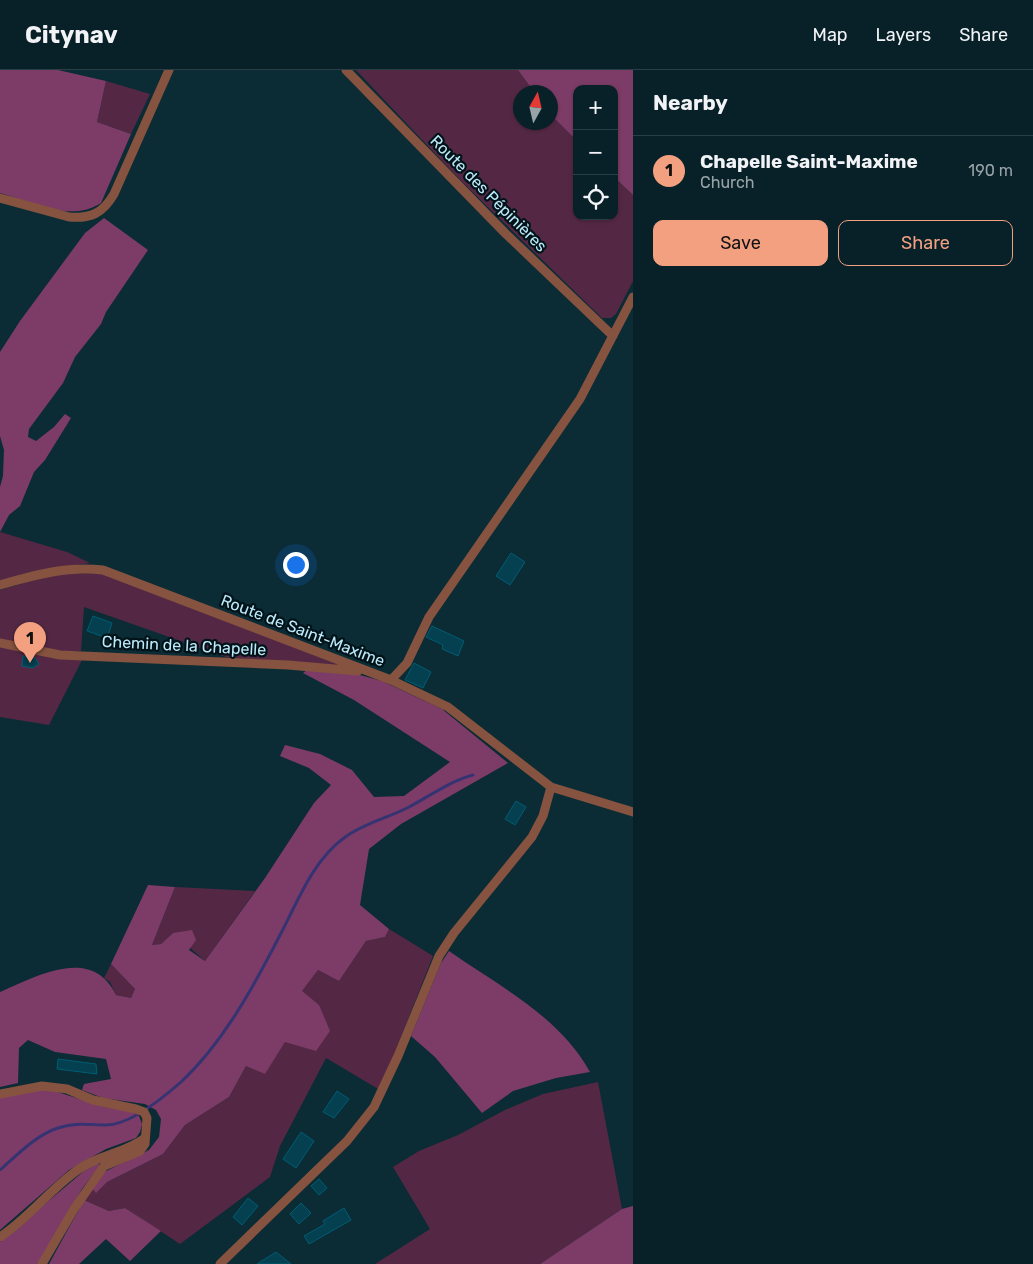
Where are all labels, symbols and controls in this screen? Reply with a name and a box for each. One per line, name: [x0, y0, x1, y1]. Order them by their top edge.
text: Citynav: [25, 21, 118, 49]
text: Map: [813, 24, 848, 46]
text: Layers: [876, 24, 931, 46]
text: Share: [959, 24, 1008, 46]
north arrow: [513, 85, 558, 130]
map controls: [573, 85, 618, 220]
button: +: [573, 85, 618, 130]
text: Nearby: [653, 90, 728, 115]
button: −: [573, 130, 618, 175]
street label: Route des Pépinières: [426, 131, 551, 256]
text: Chapelle Saint-Maxime: [700, 150, 918, 173]
text: 1: [665, 161, 673, 180]
text: 190 m: [968, 161, 1013, 180]
text: Church: [700, 173, 755, 192]
button: locate: [573, 175, 618, 220]
button: Save: [653, 220, 828, 266]
button: Share: [838, 220, 1013, 266]
your location: [283, 552, 309, 578]
street label: Route de Saint-Maxime: [218, 590, 387, 671]
pin: 1: [14, 622, 46, 663]
street label: Chemin de la Chapelle: [101, 632, 267, 659]

